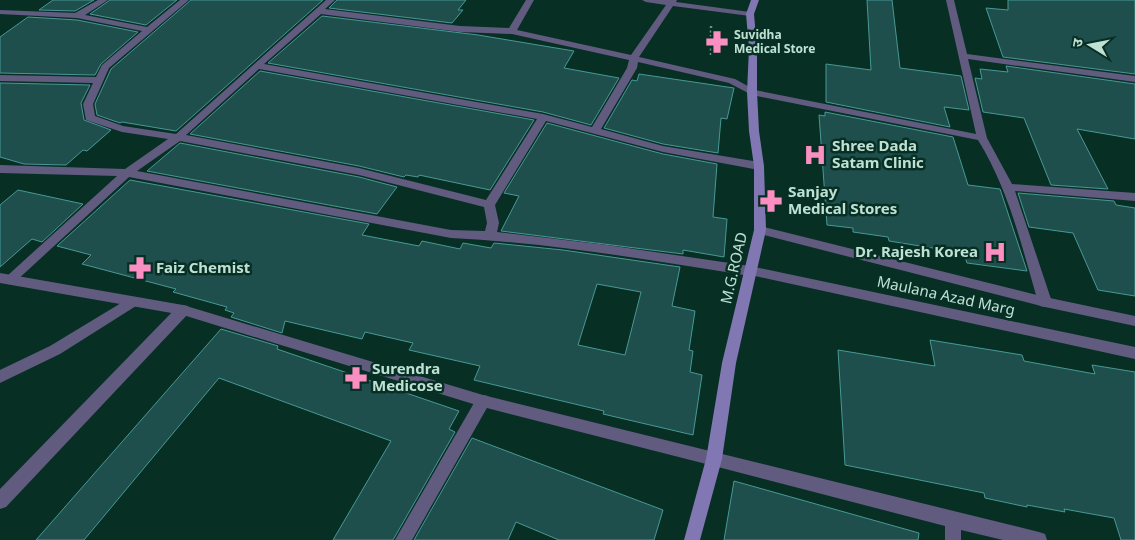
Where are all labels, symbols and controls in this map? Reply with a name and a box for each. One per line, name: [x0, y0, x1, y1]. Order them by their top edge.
north arrow: [1065, 20, 1115, 70]
place label: Suvidha Medical Store: [734, 28, 815, 58]
pharmacy icon: Suvidha Medical Store: [704, 29, 730, 55]
text: उ: [1069, 37, 1089, 49]
place label: Shree Dada Satam Clinic: [832, 138, 924, 174]
hospital icon: Shree Dada Satam Clinic: [802, 142, 828, 168]
place label: Sanjay Medical Stores: [788, 184, 897, 220]
pharmacy icon: Sanjay Medical Stores: [758, 188, 784, 214]
street label: M.G.ROAD: [718, 231, 753, 306]
hospital icon: Dr. Rajesh Korea: [982, 239, 1008, 265]
place label: Dr. Rajesh Korea: [855, 244, 978, 263]
pharmacy icon: Faiz Chemist: [127, 255, 153, 281]
place label: Faiz Chemist: [156, 260, 250, 279]
street label: Maulana Azad Marg: [875, 274, 1016, 321]
place label: Surendra Medicose: [372, 361, 443, 397]
pharmacy icon: Surendra Medicose: [343, 365, 369, 391]

